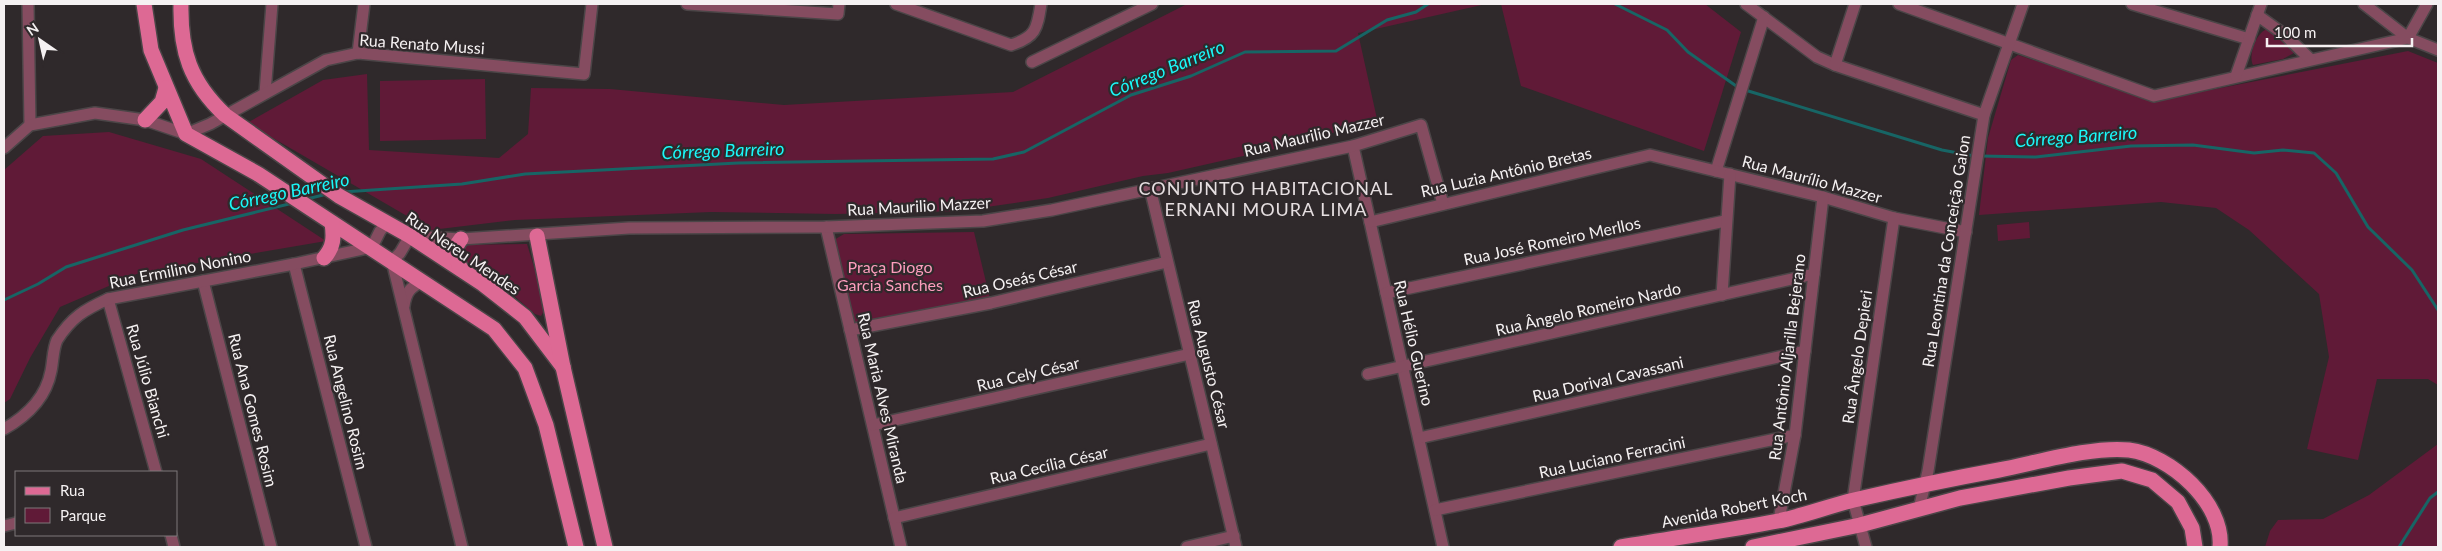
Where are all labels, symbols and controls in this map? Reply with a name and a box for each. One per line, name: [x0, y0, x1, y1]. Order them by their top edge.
north arrow: [15, 15, 65, 65]
scale bar: [2267, 15, 2412, 47]
text: N: [23, 19, 42, 39]
text: 100 m: [2274, 23, 2316, 41]
street label: Rua Renato Mussi: [359, 30, 485, 57]
water label: Córrego Barreiro: [1106, 35, 1228, 101]
street label: Rua Maurilio Mazzer: [1242, 109, 1386, 160]
water label: Córrego Barreiro: [2014, 121, 2138, 151]
street label: Rua Leontina da Conceição Gaion: [1918, 133, 1973, 368]
water label: Córrego Barreiro: [661, 137, 785, 163]
street label: Rua Luzia Antônio Bretas: [1419, 143, 1593, 200]
street label: Rua Maurílio Mazzer: [1740, 151, 1884, 206]
water label: Córrego Barreiro: [226, 168, 351, 215]
district label: CONJUNTO HABITACIONAL ERNANI MOURA LIMA: [1138, 177, 1394, 220]
street label: Rua Maurilio Mazzer: [847, 192, 991, 219]
street label: Rua Nereu Mendes: [402, 207, 524, 298]
street label: Rua José Romeiro Merllos: [1462, 212, 1642, 269]
street label: Rua Ermilino Nonino: [107, 245, 252, 292]
street label: Rua Antônio Aljarilla Bejerano: [1764, 252, 1809, 461]
street label: Rua Oseás César: [961, 256, 1079, 301]
park label: Praça Diogo Garcia Sanches: [837, 257, 943, 294]
street label: Rua Hélio Guerino: [1391, 278, 1438, 408]
street label: Rua Ângelo Romeiro Nardo: [1493, 278, 1682, 339]
street label: Rua Ângelo Depieri: [1838, 289, 1875, 425]
street label: Rua Augusto César: [1184, 297, 1235, 431]
street label: Rua Maria Alves Miranda: [855, 311, 912, 485]
street label: Rua Júlio Bianchi: [123, 322, 174, 440]
street label: Rua Ana Gomes Rosim: [225, 331, 282, 489]
street label: Rua Angelino Rosim: [320, 332, 372, 471]
street label: Rua Cely César: [975, 352, 1081, 395]
street label: Rua Dorival Cavassani: [1531, 352, 1685, 405]
street label: Rua Luciano Ferracini: [1537, 432, 1687, 481]
street label: Rua Cecília César: [988, 442, 1110, 487]
legend: [15, 471, 178, 536]
text: Rua: [60, 481, 85, 499]
street label: Avenida Robert Koch: [1660, 484, 1808, 531]
text: Parque: [60, 506, 106, 524]

